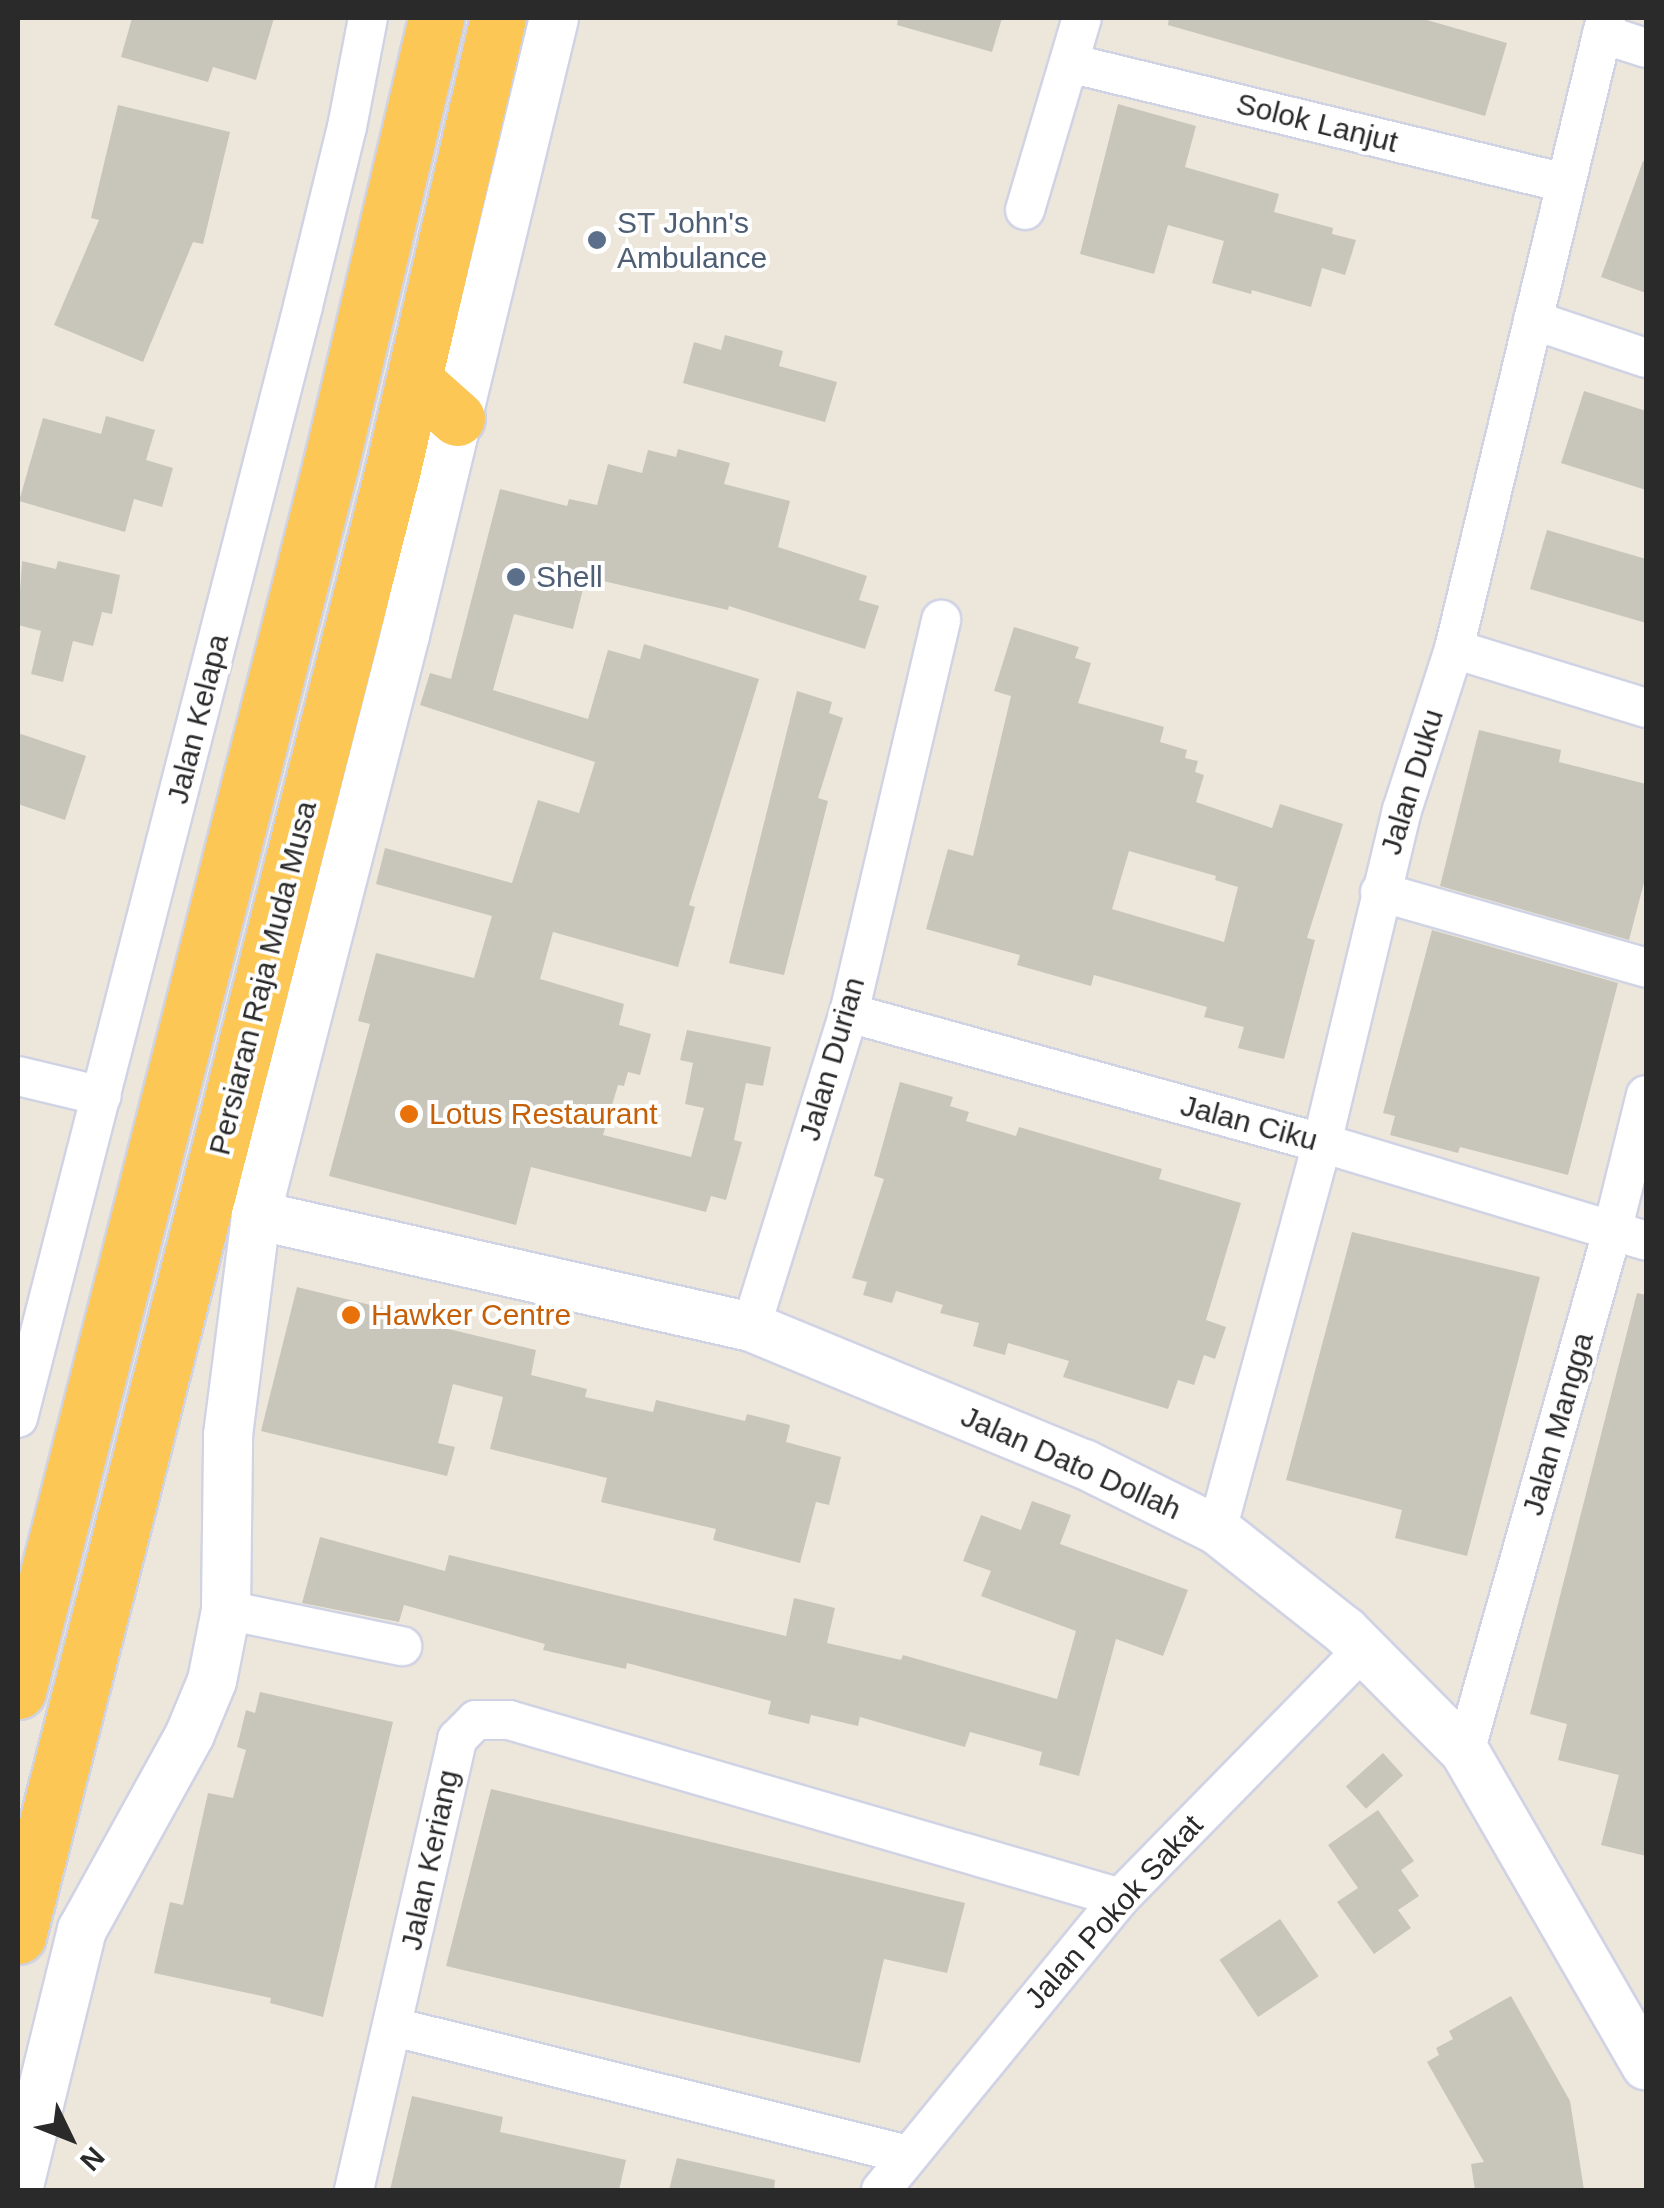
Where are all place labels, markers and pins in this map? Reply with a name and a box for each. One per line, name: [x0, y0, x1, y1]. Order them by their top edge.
place label: ST John's Ambulance: [617, 205, 767, 276]
marker: ST John's Ambulance: [586, 229, 608, 251]
place label: Shell: [536, 559, 603, 595]
marker: Shell: [505, 566, 527, 588]
place label: Lotus Restaurant: [429, 1096, 657, 1132]
marker: Lotus Restaurant: [398, 1103, 420, 1125]
place label: Hawker Centre: [371, 1297, 571, 1333]
marker: Hawker Centre: [340, 1304, 362, 1326]

